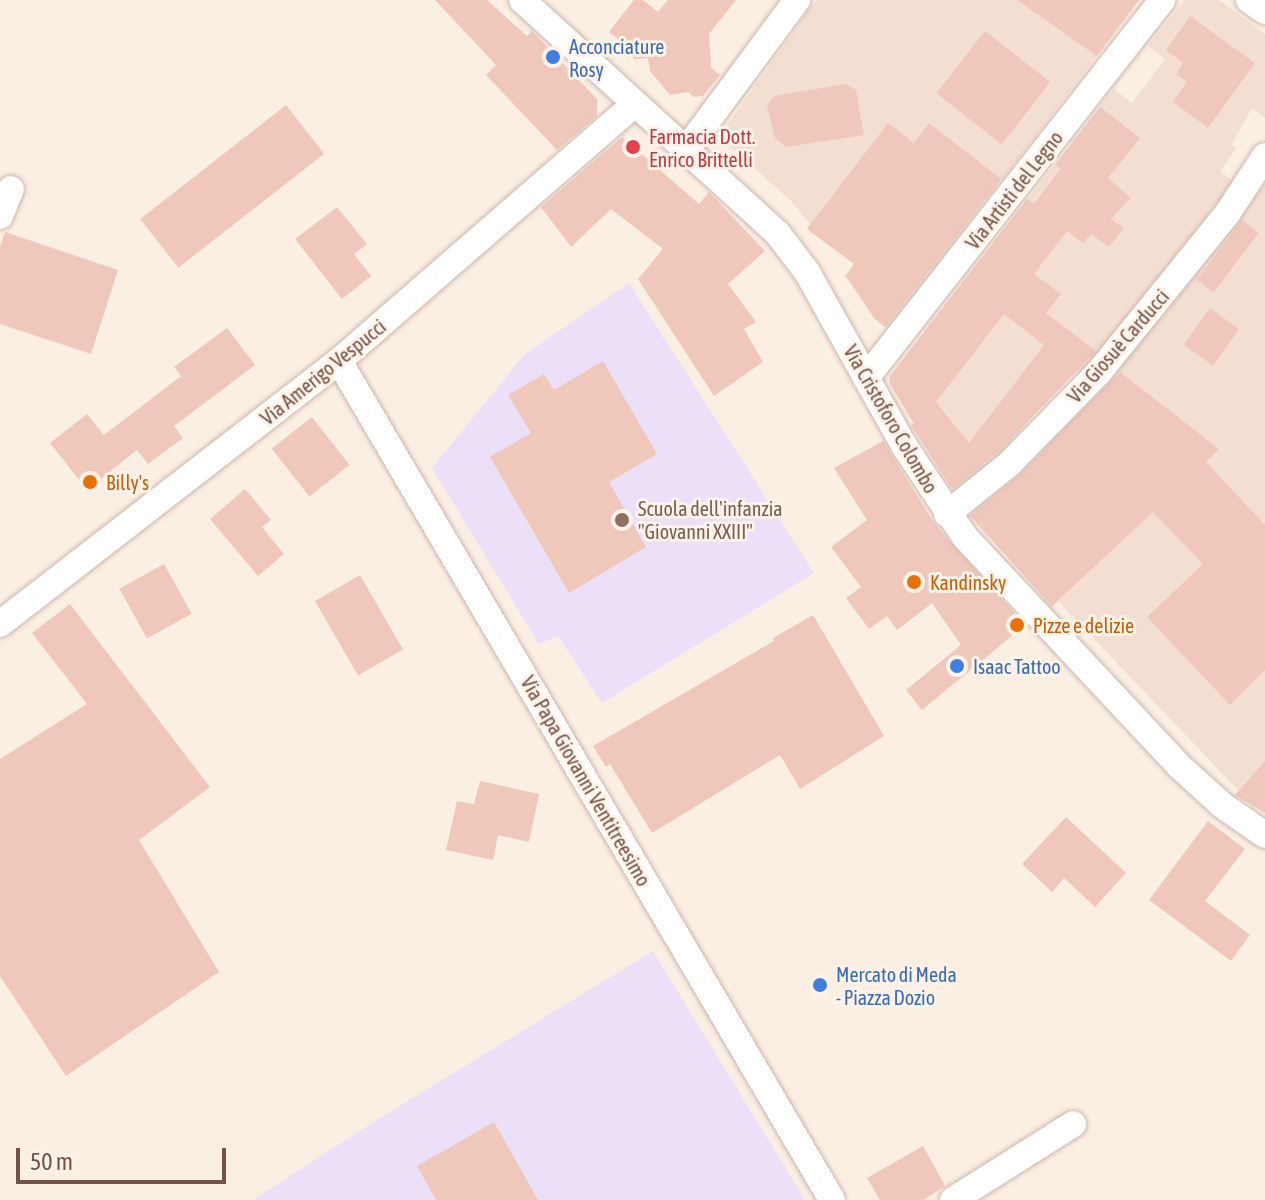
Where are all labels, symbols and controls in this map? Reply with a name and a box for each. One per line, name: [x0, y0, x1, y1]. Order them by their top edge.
place label: Acconciature Rosy: [569, 34, 664, 81]
marker: Acconciature Rosy: [544, 48, 562, 66]
place label: Farmacia Dott. Enrico Brittelli: [649, 124, 755, 171]
street label: Via Artisti del Legno: [960, 126, 1068, 254]
marker: Farmacia Dott. Enrico Brittelli: [624, 138, 642, 156]
street label: Via Giosuè Carducci: [1062, 284, 1174, 408]
street label: Via Amerigo Vespucci: [255, 314, 391, 430]
street label: Via Cristoforo Colombo: [839, 341, 943, 497]
place label: Billy's: [106, 470, 149, 494]
marker: Billy's: [81, 473, 99, 491]
place label: Scuola dell'infanzia "Giovanni XXIII": [638, 496, 783, 543]
marker: Scuola dell'infanzia "Giovanni XXIII": [613, 511, 631, 529]
place label: Kandinsky: [930, 570, 1006, 594]
marker: Kandinsky: [905, 573, 923, 591]
place label: Pizze e delizie: [1033, 613, 1134, 637]
marker: Pizze e delizie: [1008, 616, 1026, 634]
place label: Isaac Tattoo: [973, 654, 1061, 678]
marker: Isaac Tattoo: [948, 657, 966, 675]
street label: Via Papa Giovanni Ventitreesimo: [516, 672, 656, 890]
place label: Mercato di Meda - Piazza Dozio: [836, 962, 957, 1009]
marker: Mercato di Meda - Piazza Dozio: [811, 976, 829, 994]
scale bar: [20, 1132, 230, 1182]
text: 50 m: [30, 1148, 73, 1175]

